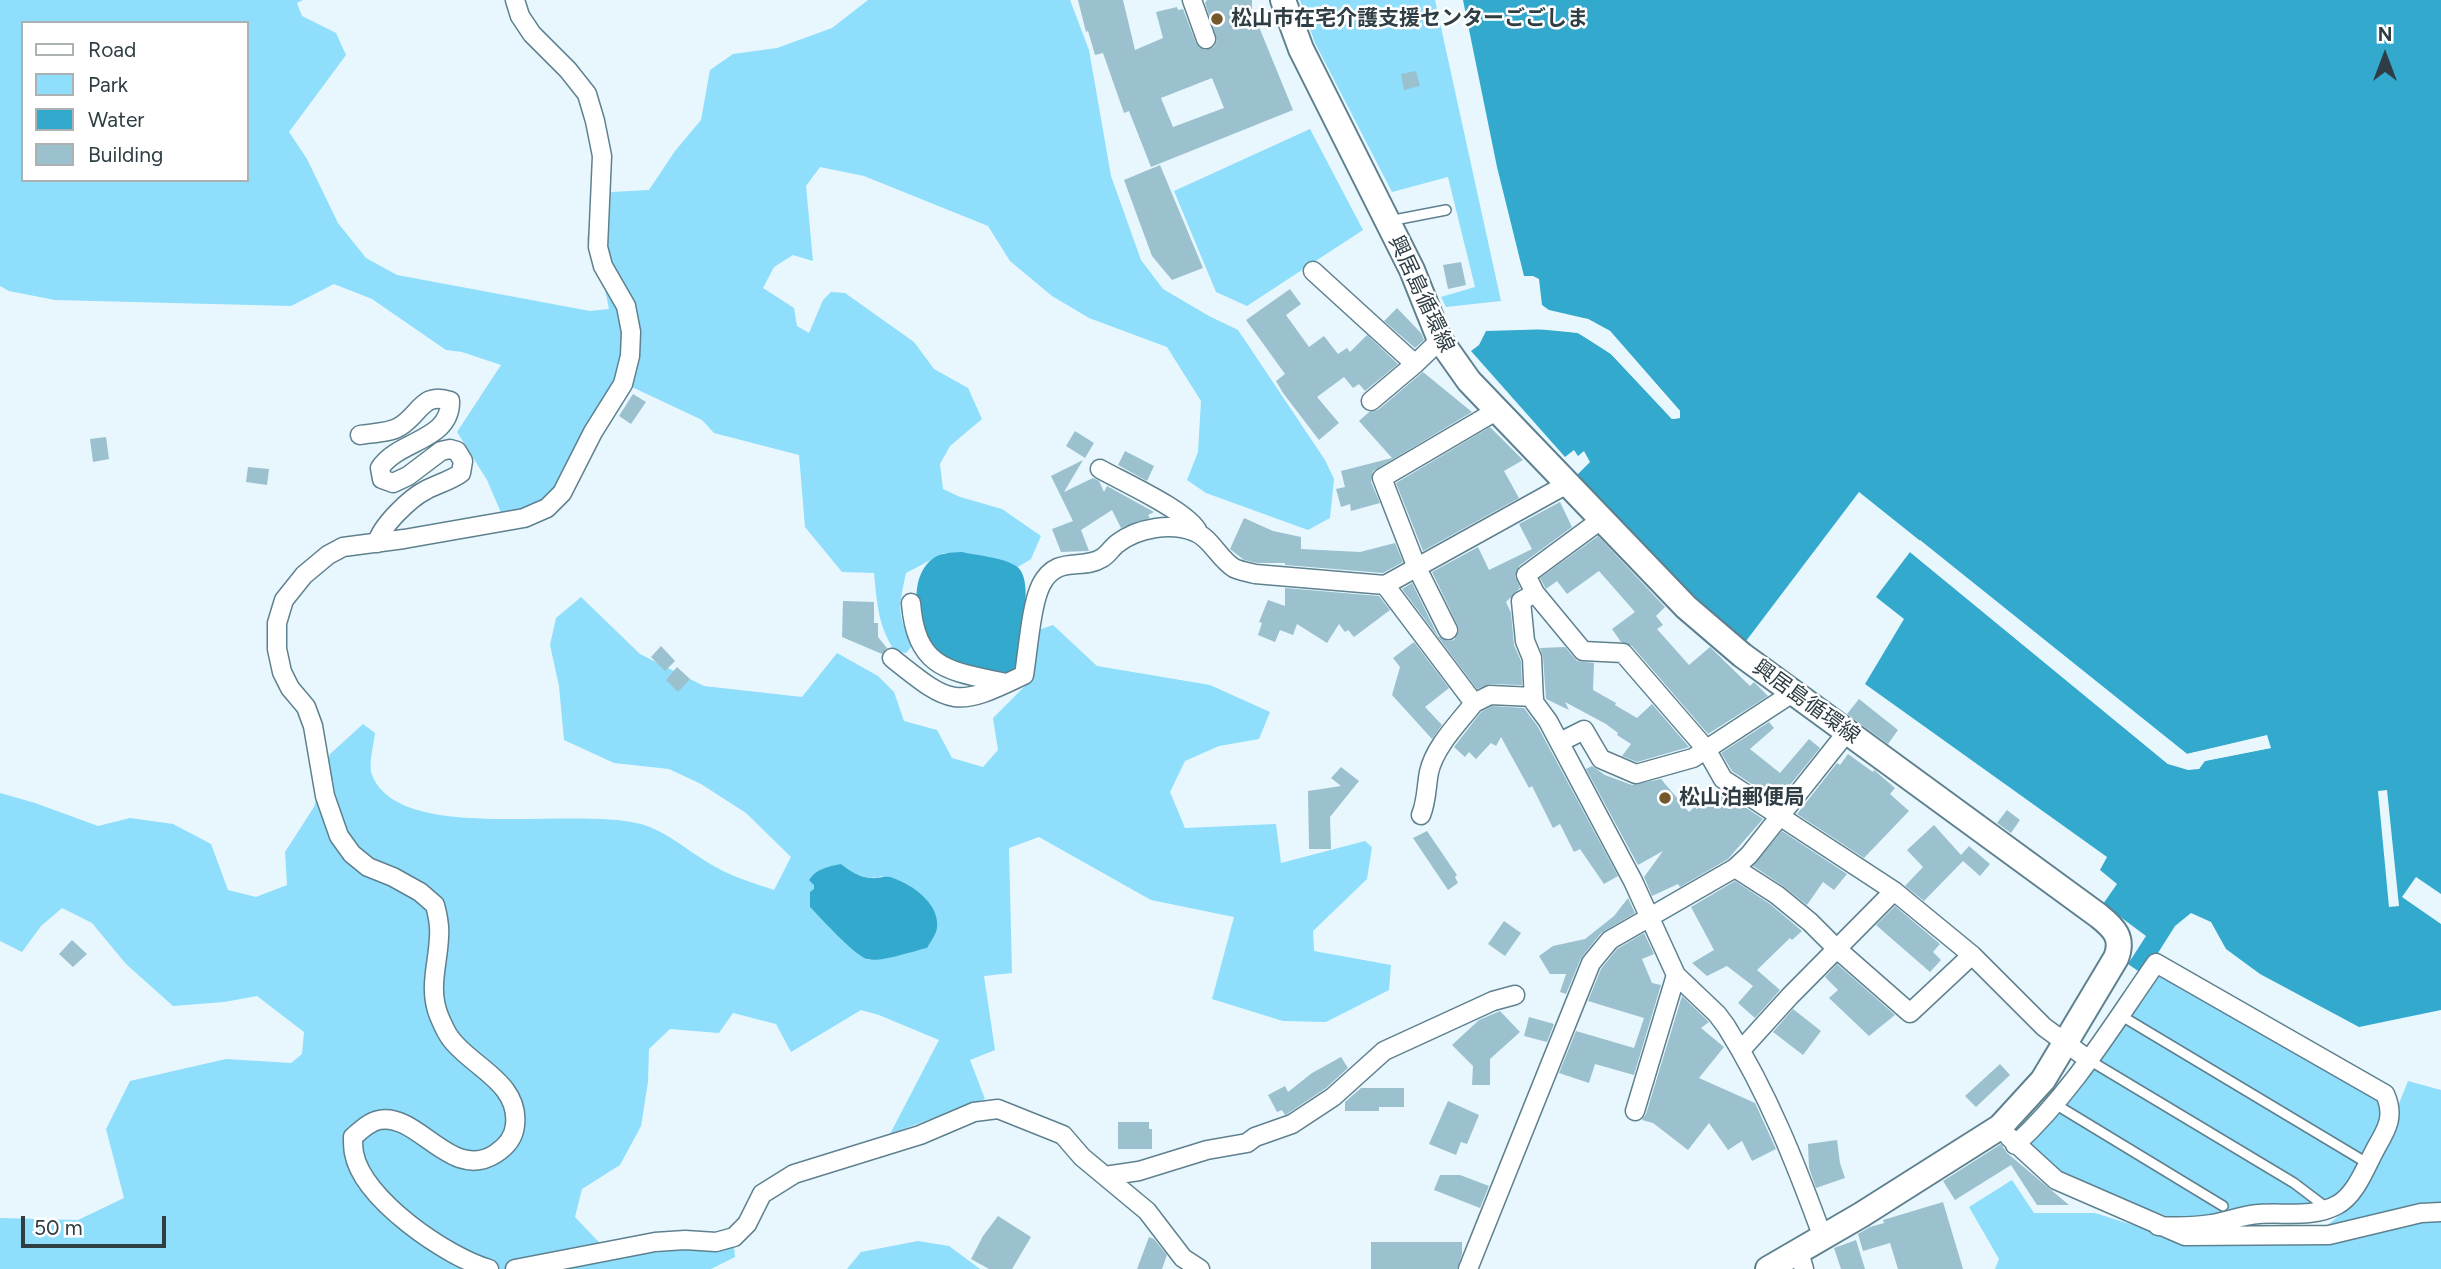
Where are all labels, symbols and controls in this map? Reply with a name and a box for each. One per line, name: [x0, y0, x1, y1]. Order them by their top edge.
place label: 松山市在宅介護支援センターごごしま: [1231, 6, 1588, 32]
marker: 松山市在宅介護支援センターごごしま: [1209, 11, 1225, 27]
legend: [21, 21, 248, 182]
north arrow: [2350, 21, 2420, 91]
text: N: [2378, 23, 2392, 46]
text: Road: [88, 37, 136, 62]
text: Park: [88, 72, 128, 97]
text: Water: [88, 107, 144, 132]
text: Building: [88, 142, 163, 167]
street label: 興居島循環線: [1383, 232, 1459, 356]
street label: 興居島循環線: [1748, 655, 1864, 749]
place label: 松山泊郵便局: [1679, 785, 1805, 811]
marker: 松山泊郵便局: [1657, 790, 1673, 806]
scale bar: [24, 1202, 170, 1246]
text: 50 m: [34, 1215, 83, 1240]

